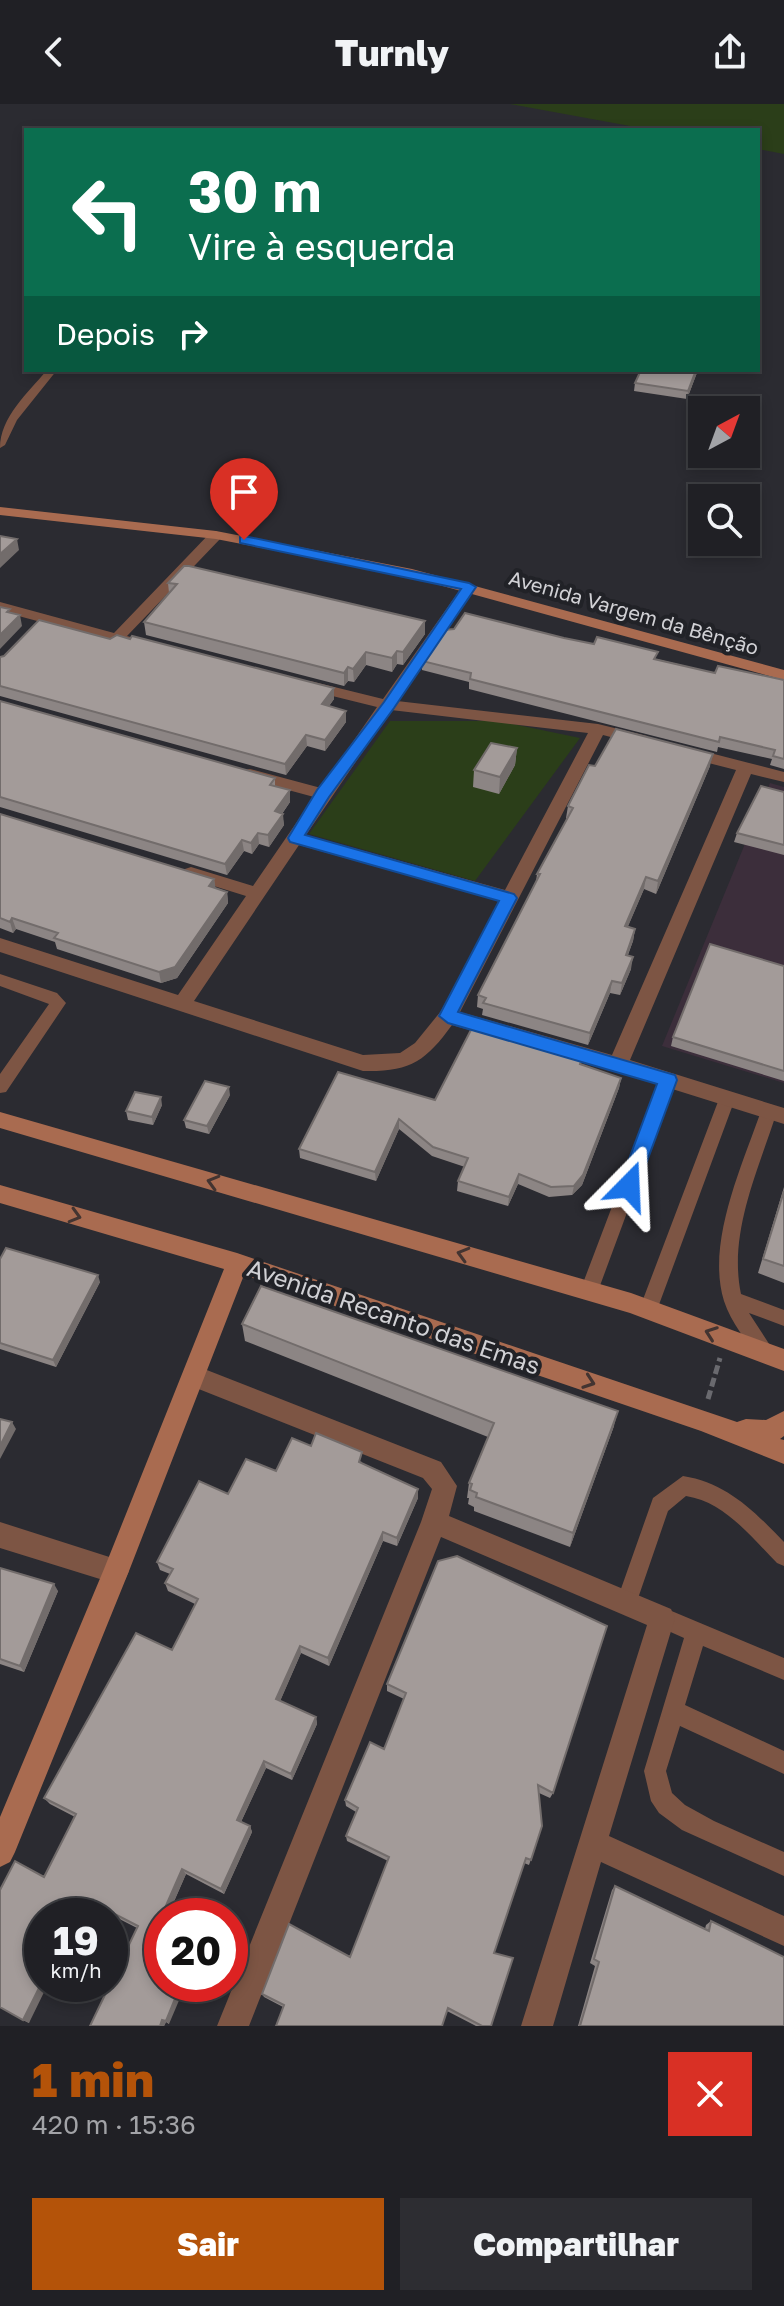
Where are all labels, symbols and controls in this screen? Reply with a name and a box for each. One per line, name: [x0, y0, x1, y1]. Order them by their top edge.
icon: back: [32, 30, 76, 74]
icon: share: [708, 30, 752, 74]
text: Turnly: [335, 31, 449, 74]
text: 30 m: [188, 157, 322, 224]
icon: left: [56, 160, 160, 264]
text: Vire à esquerda: [188, 225, 456, 268]
icon: right: [171, 312, 215, 356]
text: Depois: [56, 316, 155, 352]
north arrow: [688, 396, 760, 468]
map controls: [688, 396, 760, 556]
pin: [210, 458, 278, 540]
icon: arrive: [222, 470, 266, 514]
button: search: [688, 484, 760, 556]
street label: Avenida Vargem da Bênção: [506, 565, 762, 659]
position arrow: [587, 1144, 671, 1228]
one-way arrow: [207, 1175, 221, 1191]
one-way arrow: [67, 1207, 81, 1223]
one-way arrow: [457, 1247, 470, 1263]
street label: Avenida Recanto das Emas: [244, 1252, 544, 1380]
one-way arrow: [705, 1326, 719, 1342]
one-way arrow: [581, 1373, 595, 1389]
speed limit sign: 20: [144, 1898, 248, 2002]
text: 19: [53, 1916, 99, 1964]
text: km/h: [51, 1958, 101, 1982]
text: 1 min: [32, 2050, 154, 2108]
button: close: [668, 2052, 752, 2136]
text: 420 m · 15:36: [32, 2109, 196, 2140]
button: Sair: [32, 2198, 384, 2290]
button: Compartilhar: [400, 2198, 752, 2290]

